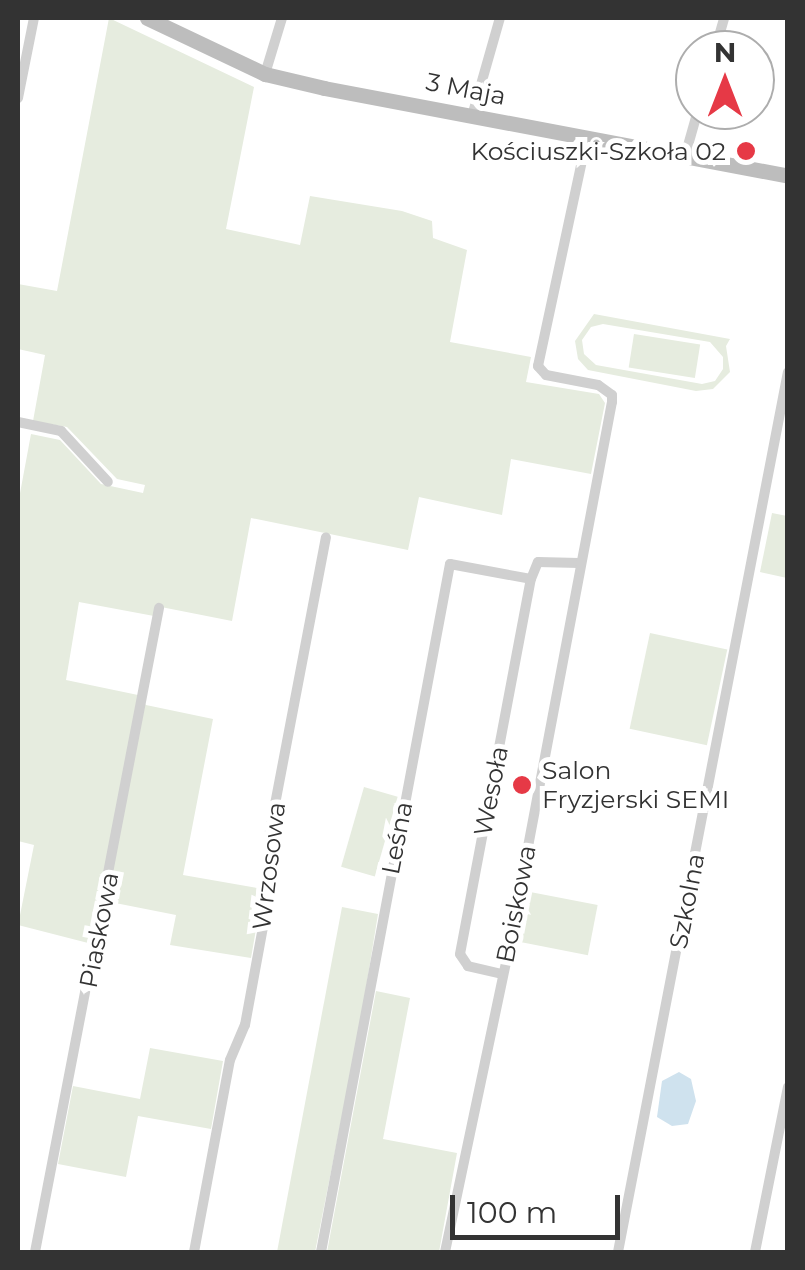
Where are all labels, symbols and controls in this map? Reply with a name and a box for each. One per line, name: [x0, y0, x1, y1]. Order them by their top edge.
north arrow: [675, 30, 775, 130]
text: N: [714, 35, 736, 69]
street label: 3 Maja: [423, 67, 509, 111]
place label: Kościuszki-Szkoła 02: [471, 136, 726, 166]
marker: Kościuszki-Szkoła 02: [735, 140, 757, 162]
street label: Wesoła: [468, 743, 514, 839]
place label: Salon Fryzjerski SEMI: [542, 756, 729, 815]
marker: Salon Fryzjerski SEMI: [511, 774, 533, 796]
street label: Leśna: [375, 799, 419, 877]
street label: Wrzosowa: [246, 800, 292, 932]
street label: Boiskowa: [490, 843, 542, 965]
street label: Szkolna: [663, 851, 711, 951]
street label: Piaskowa: [73, 869, 125, 991]
scale bar: [455, 1175, 625, 1237]
text: 100 m: [467, 1194, 557, 1231]

